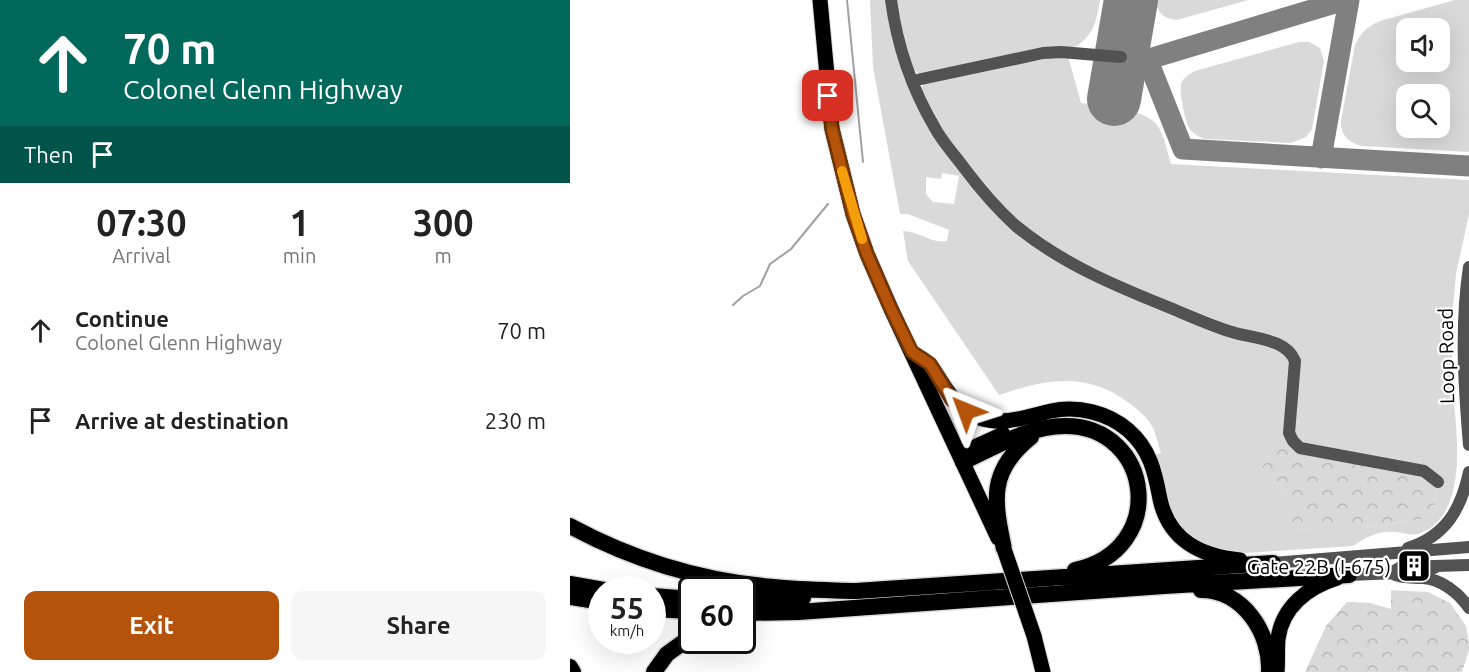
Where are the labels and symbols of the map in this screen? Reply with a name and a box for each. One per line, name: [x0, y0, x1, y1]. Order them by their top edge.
pin: [802, 70, 853, 121]
street label: Loop Road: [1434, 308, 1458, 404]
position arrow: [934, 379, 998, 443]
building icon: Gate 22B (I-675): [1396, 548, 1432, 584]
place label: Gate 22B (I-675): [1247, 555, 1391, 578]
speed limit sign: 60: [678, 576, 756, 654]

